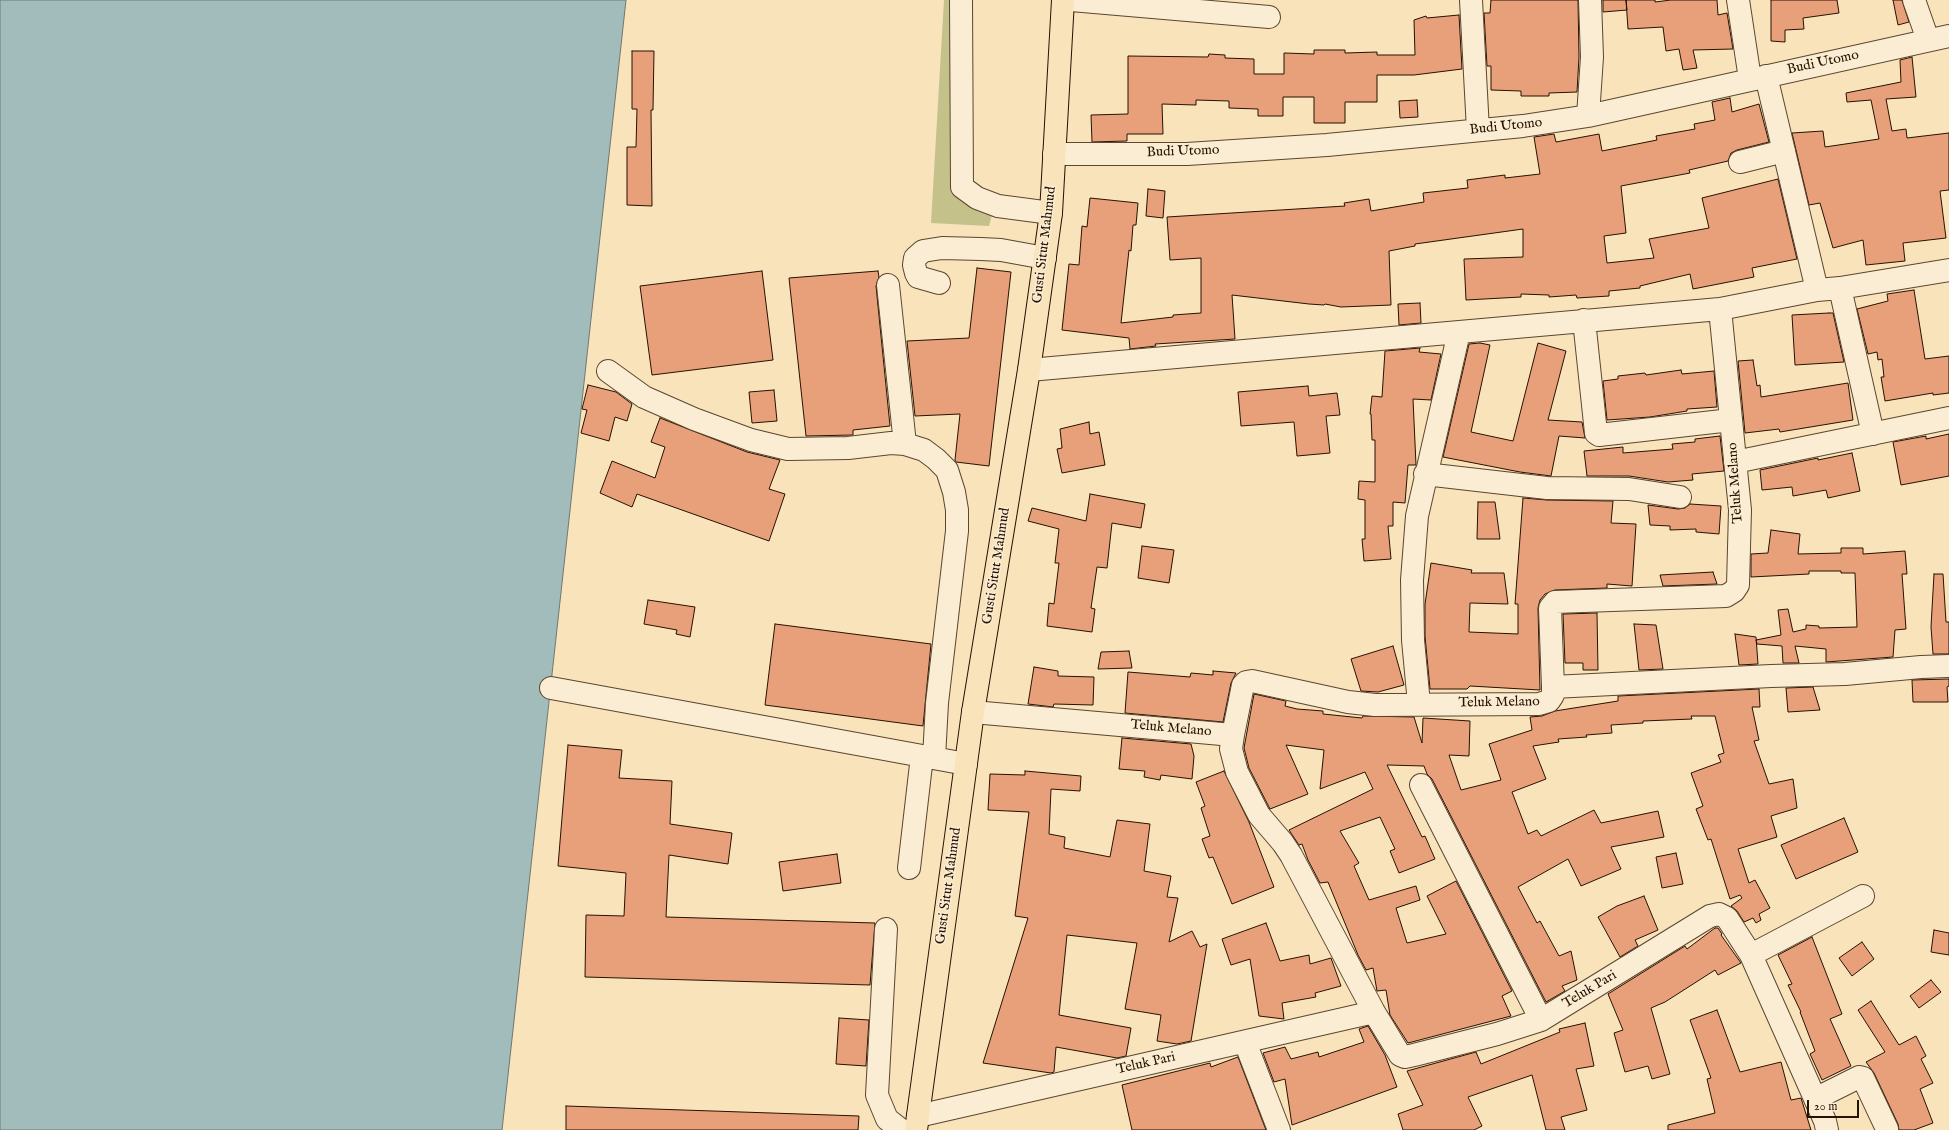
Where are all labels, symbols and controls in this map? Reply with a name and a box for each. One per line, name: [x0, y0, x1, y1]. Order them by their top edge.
street label: Budi Utomo: [1786, 47, 1860, 79]
street label: Budi Utomo: [1469, 115, 1543, 139]
street label: Budi Utomo: [1146, 142, 1220, 162]
street label: Gusti Situt Mahmud: [1029, 185, 1061, 305]
street label: Teluk Melano: [1725, 442, 1747, 524]
street label: Gusti Situt Mahmud: [979, 506, 1015, 626]
street label: Teluk Melano: [1458, 694, 1540, 712]
street label: Teluk Melano: [1130, 717, 1212, 741]
street label: Gusti Situt Mahmud: [932, 826, 966, 946]
street label: Teluk Pari: [1560, 967, 1620, 1013]
street label: Teluk Pari: [1115, 1049, 1177, 1079]
scale bar: [1809, 1092, 1861, 1118]
text: 20 m: [1814, 1099, 1837, 1114]

